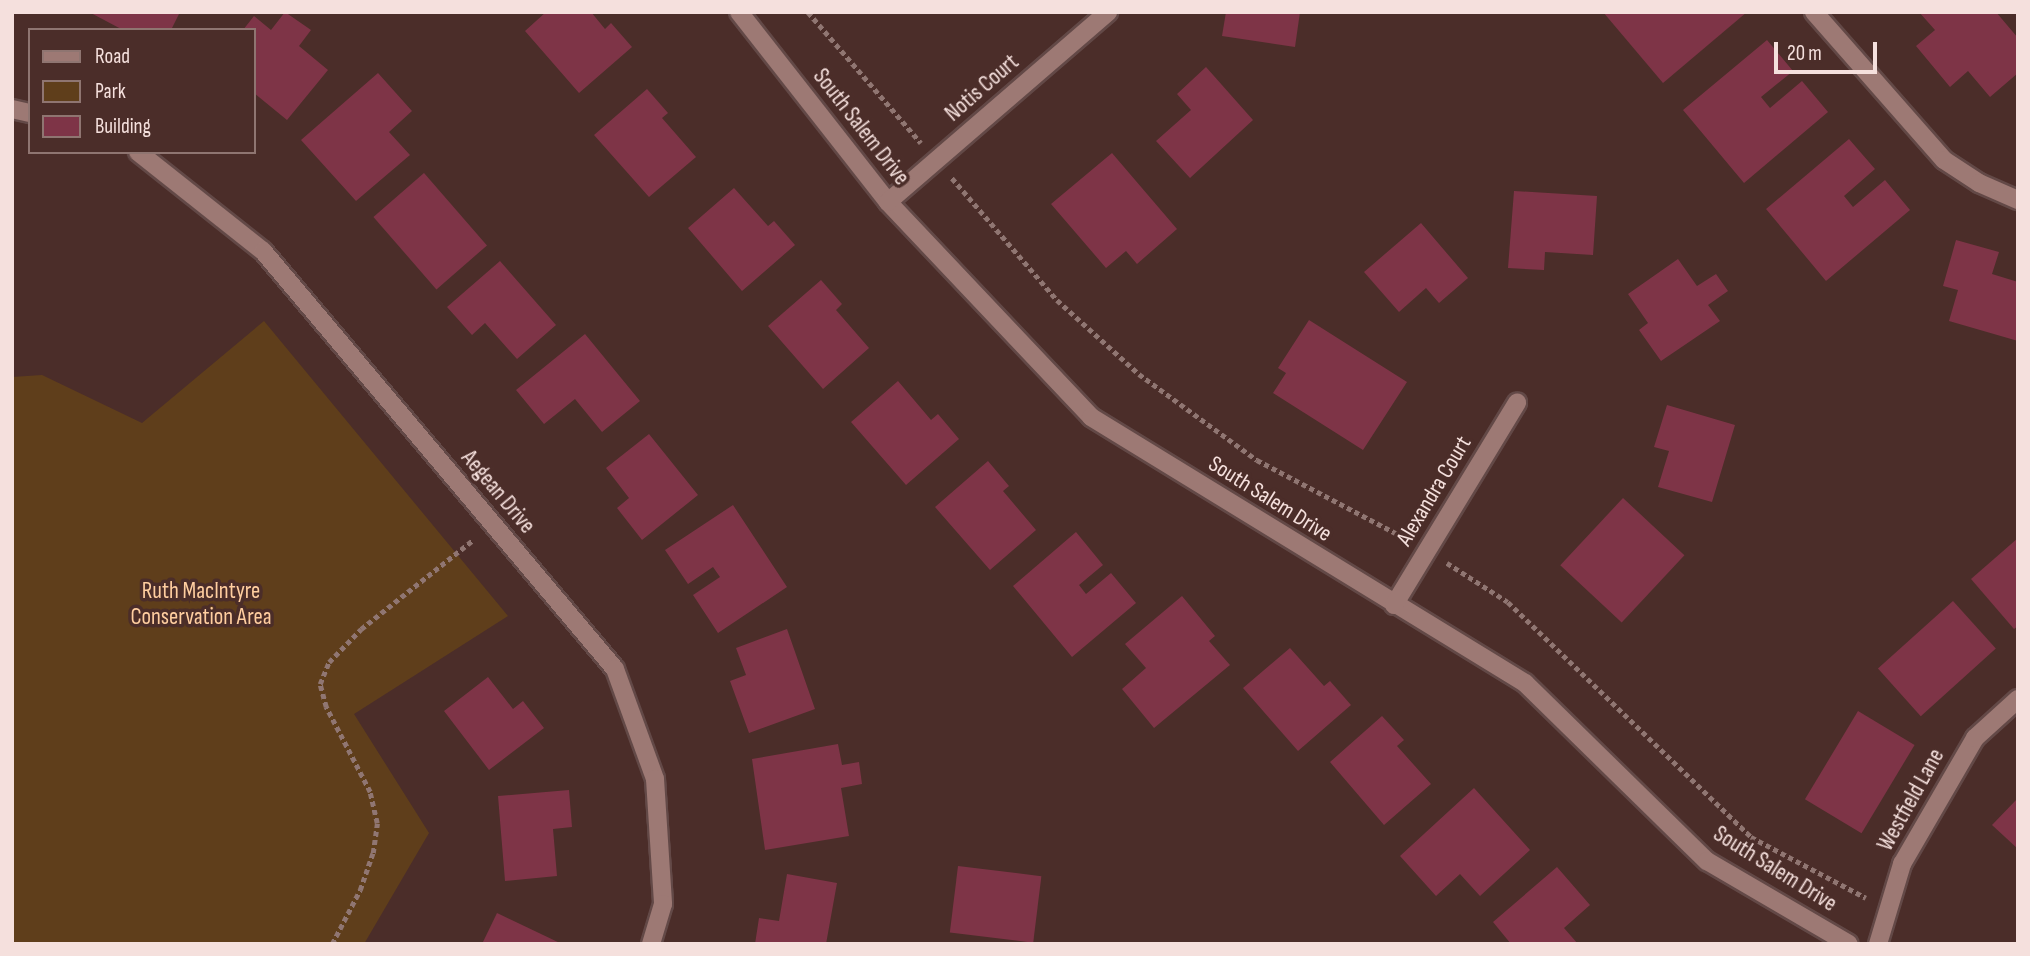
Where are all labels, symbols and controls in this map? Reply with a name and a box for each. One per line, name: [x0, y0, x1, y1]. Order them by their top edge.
legend: [28, 28, 256, 154]
scale bar: [1778, 28, 1881, 72]
text: 20 m: [1787, 41, 1822, 66]
text: Road: [95, 44, 130, 69]
street label: Notis Court: [940, 49, 1024, 127]
street label: South Salem Drive: [807, 63, 915, 191]
text: Park: [95, 79, 126, 104]
text: Building: [95, 114, 151, 139]
street label: Alexandra Court: [1391, 431, 1477, 551]
street label: Aegean Drive: [455, 445, 541, 539]
street label: South Salem Drive: [1203, 450, 1337, 548]
park label: Ruth MacIntyre Conservation Area: [131, 577, 271, 631]
street label: Westfield Lane: [1872, 744, 1950, 856]
street label: South Salem Drive: [1708, 820, 1842, 918]

